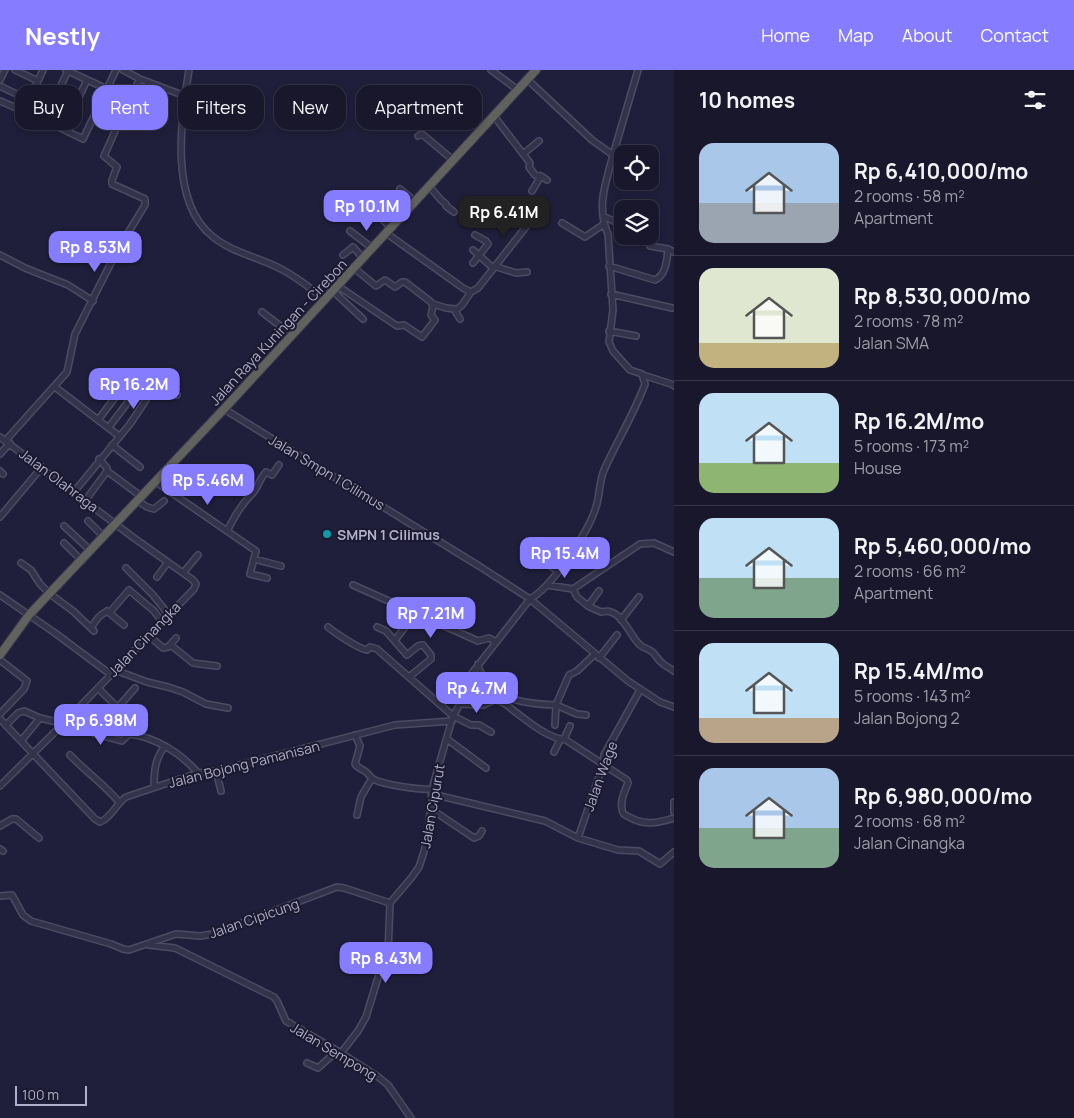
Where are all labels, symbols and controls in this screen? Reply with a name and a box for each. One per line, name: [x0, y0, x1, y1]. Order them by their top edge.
text: Nestly: [25, 19, 100, 52]
text: Home: [761, 23, 810, 47]
text: Map: [838, 23, 874, 47]
text: About: [902, 23, 952, 47]
text: Contact: [980, 23, 1049, 47]
chip: Buy: [15, 85, 82, 130]
chip: Rent: [92, 85, 168, 130]
chip: Filters: [178, 85, 264, 130]
chip: New: [274, 85, 346, 130]
chip: Apartment: [356, 85, 482, 130]
text: 10 homes: [699, 86, 795, 114]
icon: filters: [1021, 86, 1049, 114]
map controls: [614, 145, 659, 245]
button: locate: [614, 145, 659, 190]
text: Rp 6,410,000/mo: [854, 157, 1028, 185]
icon: home: [739, 163, 799, 223]
text: 2 rooms · 58 m²: [854, 185, 965, 207]
pin: Rp 10.1M: [315, 190, 419, 232]
text: Rp 10.1M: [335, 195, 399, 217]
pin: Rp 6.41M: [452, 196, 556, 238]
button: layers: [614, 200, 659, 245]
text: Rp 6.41M: [470, 201, 538, 223]
text: Apartment: [854, 207, 933, 229]
pin: Rp 8.53M: [43, 230, 147, 273]
text: Rp 8.53M: [60, 236, 130, 258]
street label: Jalan Raya Kuningan - Cirebon: [205, 255, 351, 409]
text: Rp 8,530,000/mo: [854, 282, 1031, 310]
icon: home: [739, 288, 799, 348]
text: 2 rooms · 78 m²: [854, 310, 963, 332]
text: Jalan SMA: [854, 332, 929, 354]
pin: Rp 16.2M: [82, 368, 186, 410]
text: Rp 16.2M: [100, 373, 168, 395]
text: Rp 16.2M/mo: [854, 407, 984, 435]
icon: home: [739, 413, 799, 473]
street label: Jalan Smpn 1 Cilimus: [266, 430, 388, 514]
text: 5 rooms · 173 m²: [854, 435, 969, 457]
street label: Jalan Olahraga: [16, 444, 102, 516]
text: House: [854, 457, 902, 479]
pin: Rp 5.46M: [156, 464, 260, 506]
text: Rp 5.46M: [172, 469, 244, 491]
place label: SMPN 1 Cilimus: [337, 525, 440, 544]
marker: SMPN 1 Cilimus: [321, 528, 333, 540]
text: Rp 5,460,000/mo: [854, 532, 1031, 560]
pin: Rp 15.4M: [513, 536, 617, 579]
icon: home: [739, 538, 799, 598]
text: Rp 15.4M: [531, 542, 599, 564]
text: 2 rooms · 66 m²: [854, 560, 966, 582]
text: Apartment: [854, 582, 933, 604]
pin: Rp 7.21M: [379, 596, 483, 639]
street label: Jalan Cinangka: [103, 597, 185, 681]
text: Rp 7.21M: [398, 602, 464, 624]
text: Rp 15.4M/mo: [854, 657, 984, 685]
icon: home: [739, 663, 799, 723]
pin: Rp 4.7M: [431, 672, 523, 714]
text: Rp 4.7M: [447, 677, 507, 699]
text: 5 rooms · 143 m²: [854, 685, 971, 707]
pin: Rp 6.98M: [49, 704, 153, 746]
text: Jalan Bojong 2: [854, 707, 960, 729]
text: Rp 6.98M: [65, 709, 137, 731]
street label: Jalan Bojong Pamanisan: [166, 736, 322, 792]
street label: Jalan Wage: [579, 738, 621, 814]
street label: Jalan Cipurut: [415, 762, 449, 850]
text: Rp 6,980,000/mo: [854, 782, 1032, 810]
icon: home: [739, 788, 799, 848]
text: 2 rooms · 68 m²: [854, 810, 965, 832]
text: Jalan Cinangka: [854, 832, 965, 854]
street label: Jalan Cipicung: [206, 894, 302, 942]
pin: Rp 8.43M: [334, 942, 438, 984]
text: Rp 8.43M: [351, 947, 422, 969]
street label: Jalan Sempong: [287, 1018, 381, 1084]
scale bar: [15, 1083, 88, 1106]
text: 100 m: [22, 1085, 59, 1104]

